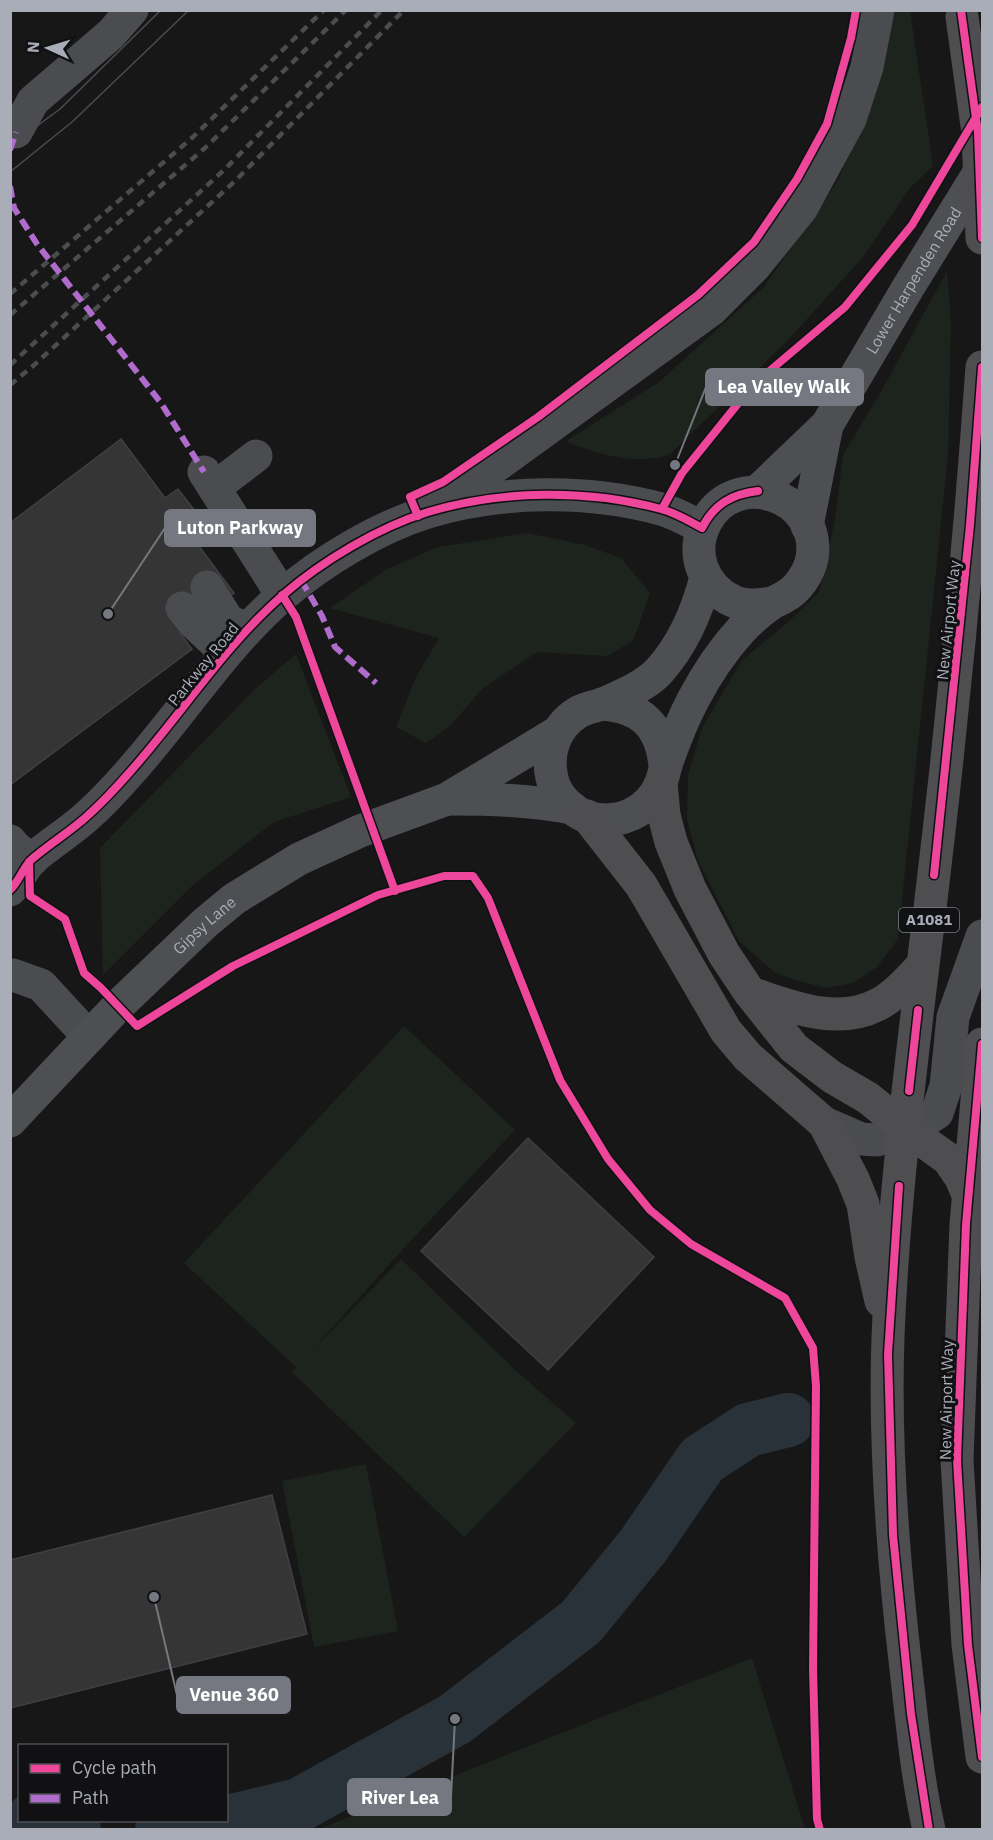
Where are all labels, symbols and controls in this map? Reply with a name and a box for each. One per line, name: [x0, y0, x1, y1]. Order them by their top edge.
north arrow: [18, 18, 78, 78]
text: N: [23, 40, 43, 53]
street label: Lower Harpenden Road: [861, 203, 965, 357]
callout: Lea Valley Walk: [706, 369, 863, 405]
text: Lea Valley Walk: [718, 375, 851, 398]
callout: Luton Parkway: [165, 510, 315, 546]
text: Luton Parkway: [177, 516, 303, 539]
street label: New Airport Way: [932, 559, 964, 681]
street label: Parkway Road: [163, 618, 243, 710]
street label: Gipsy Lane: [168, 892, 240, 959]
road number: A1081: [899, 908, 959, 932]
street label: New Airport Way: [935, 1340, 957, 1460]
callout: Venue 360: [177, 1677, 290, 1713]
text: Venue 360: [189, 1683, 279, 1706]
legend: [18, 1744, 228, 1822]
text: Cycle path: [72, 1756, 157, 1779]
callout: River Lea: [348, 1779, 451, 1815]
text: Path: [72, 1786, 109, 1809]
text: River Lea: [361, 1786, 439, 1809]

